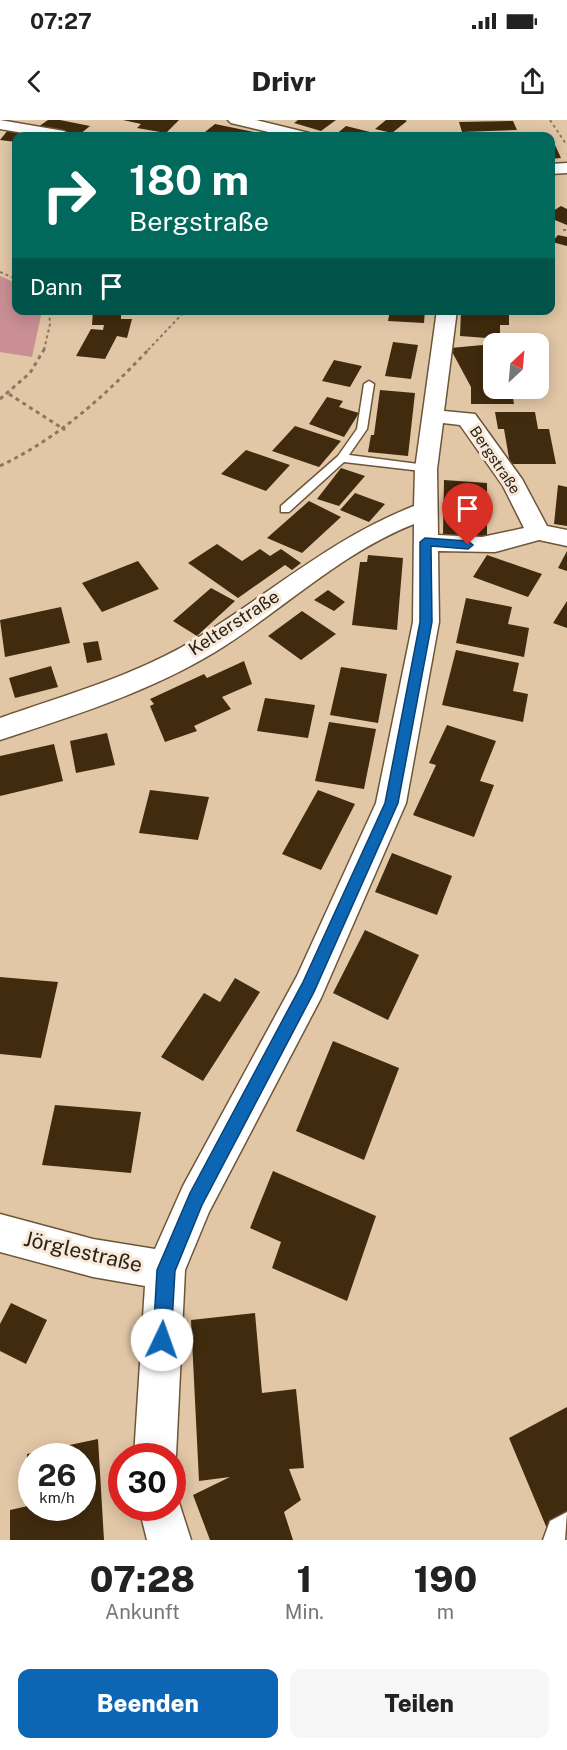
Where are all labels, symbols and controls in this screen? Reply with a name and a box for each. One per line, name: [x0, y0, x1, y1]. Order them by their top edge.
text: 07:27: [30, 8, 92, 34]
icon: back: [18, 65, 51, 98]
text: Drivr: [251, 65, 316, 97]
icon: share: [516, 65, 549, 98]
text: 180 m: [129, 155, 249, 204]
icon: right: [30, 156, 108, 234]
text: Bergstraße: [129, 205, 269, 237]
icon: arrive: [95, 270, 128, 303]
text: Dann: [30, 274, 83, 300]
north arrow: [483, 333, 549, 399]
map controls: [483, 333, 549, 399]
street label: Bergstraße: [467, 423, 524, 497]
pin: [442, 483, 493, 545]
icon: arrive: [451, 492, 484, 525]
street label: Kelterstraße: [184, 585, 283, 660]
street label: Jörglestraße: [21, 1226, 145, 1277]
position arrow: [130, 1308, 194, 1372]
speed limit sign: 30: [108, 1443, 186, 1521]
text: 26: [38, 1457, 76, 1493]
text: km/h: [39, 1489, 75, 1506]
text: 07:28: [90, 1558, 195, 1600]
text: 1: [296, 1558, 312, 1600]
text: 190: [413, 1558, 477, 1600]
text: Ankunft: [105, 1600, 180, 1624]
text: Min.: [285, 1600, 324, 1624]
text: m: [437, 1600, 454, 1624]
button: Beenden: [18, 1669, 278, 1738]
button: Teilen: [290, 1669, 549, 1738]

